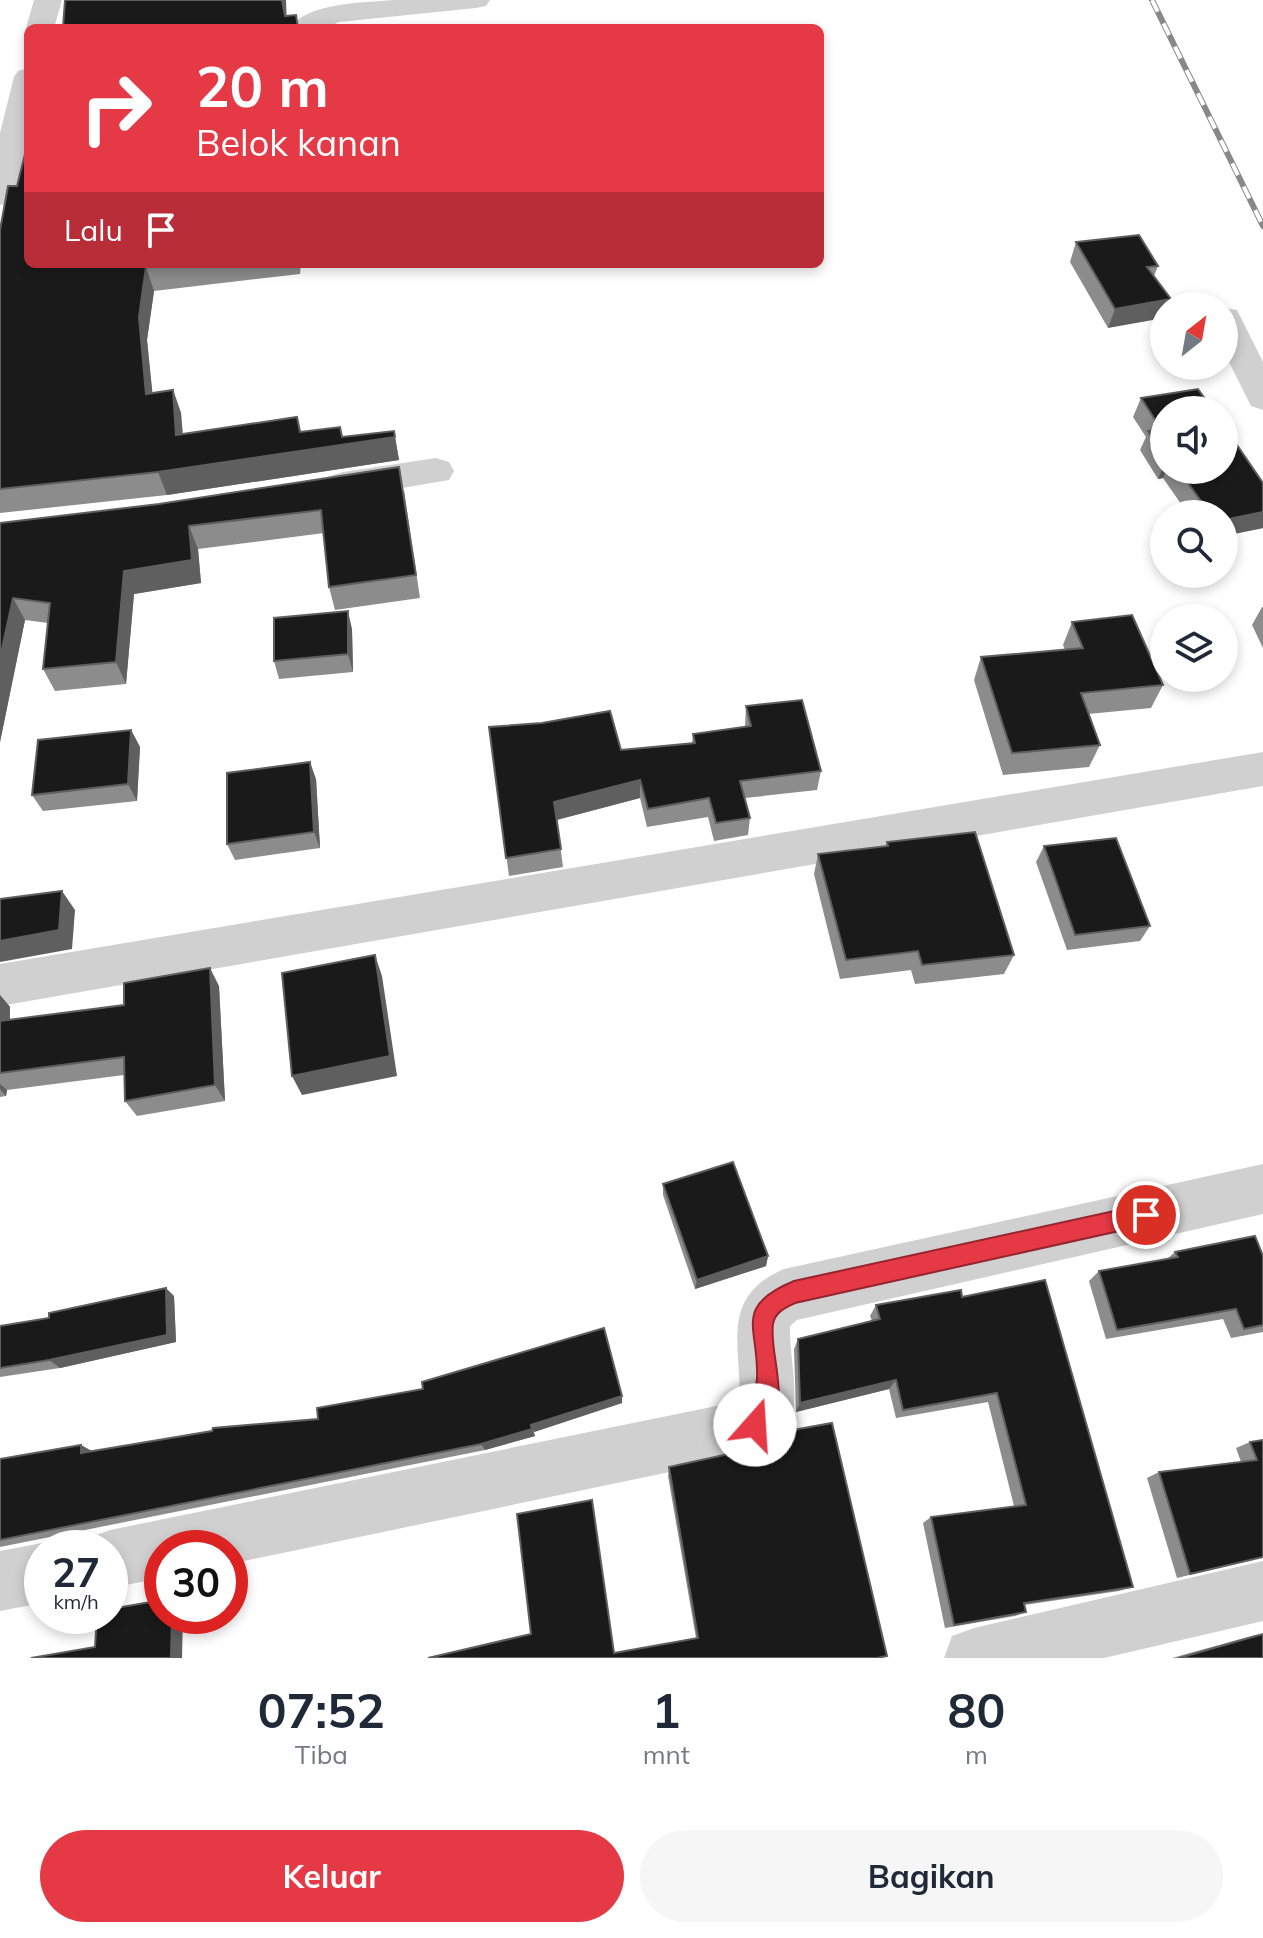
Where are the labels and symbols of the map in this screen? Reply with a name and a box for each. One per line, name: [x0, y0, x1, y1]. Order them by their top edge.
north arrow: [1150, 292, 1238, 380]
pin: [1112, 1181, 1180, 1249]
position arrow: [713, 1383, 797, 1467]
speed limit sign: 30: [144, 1530, 248, 1634]

